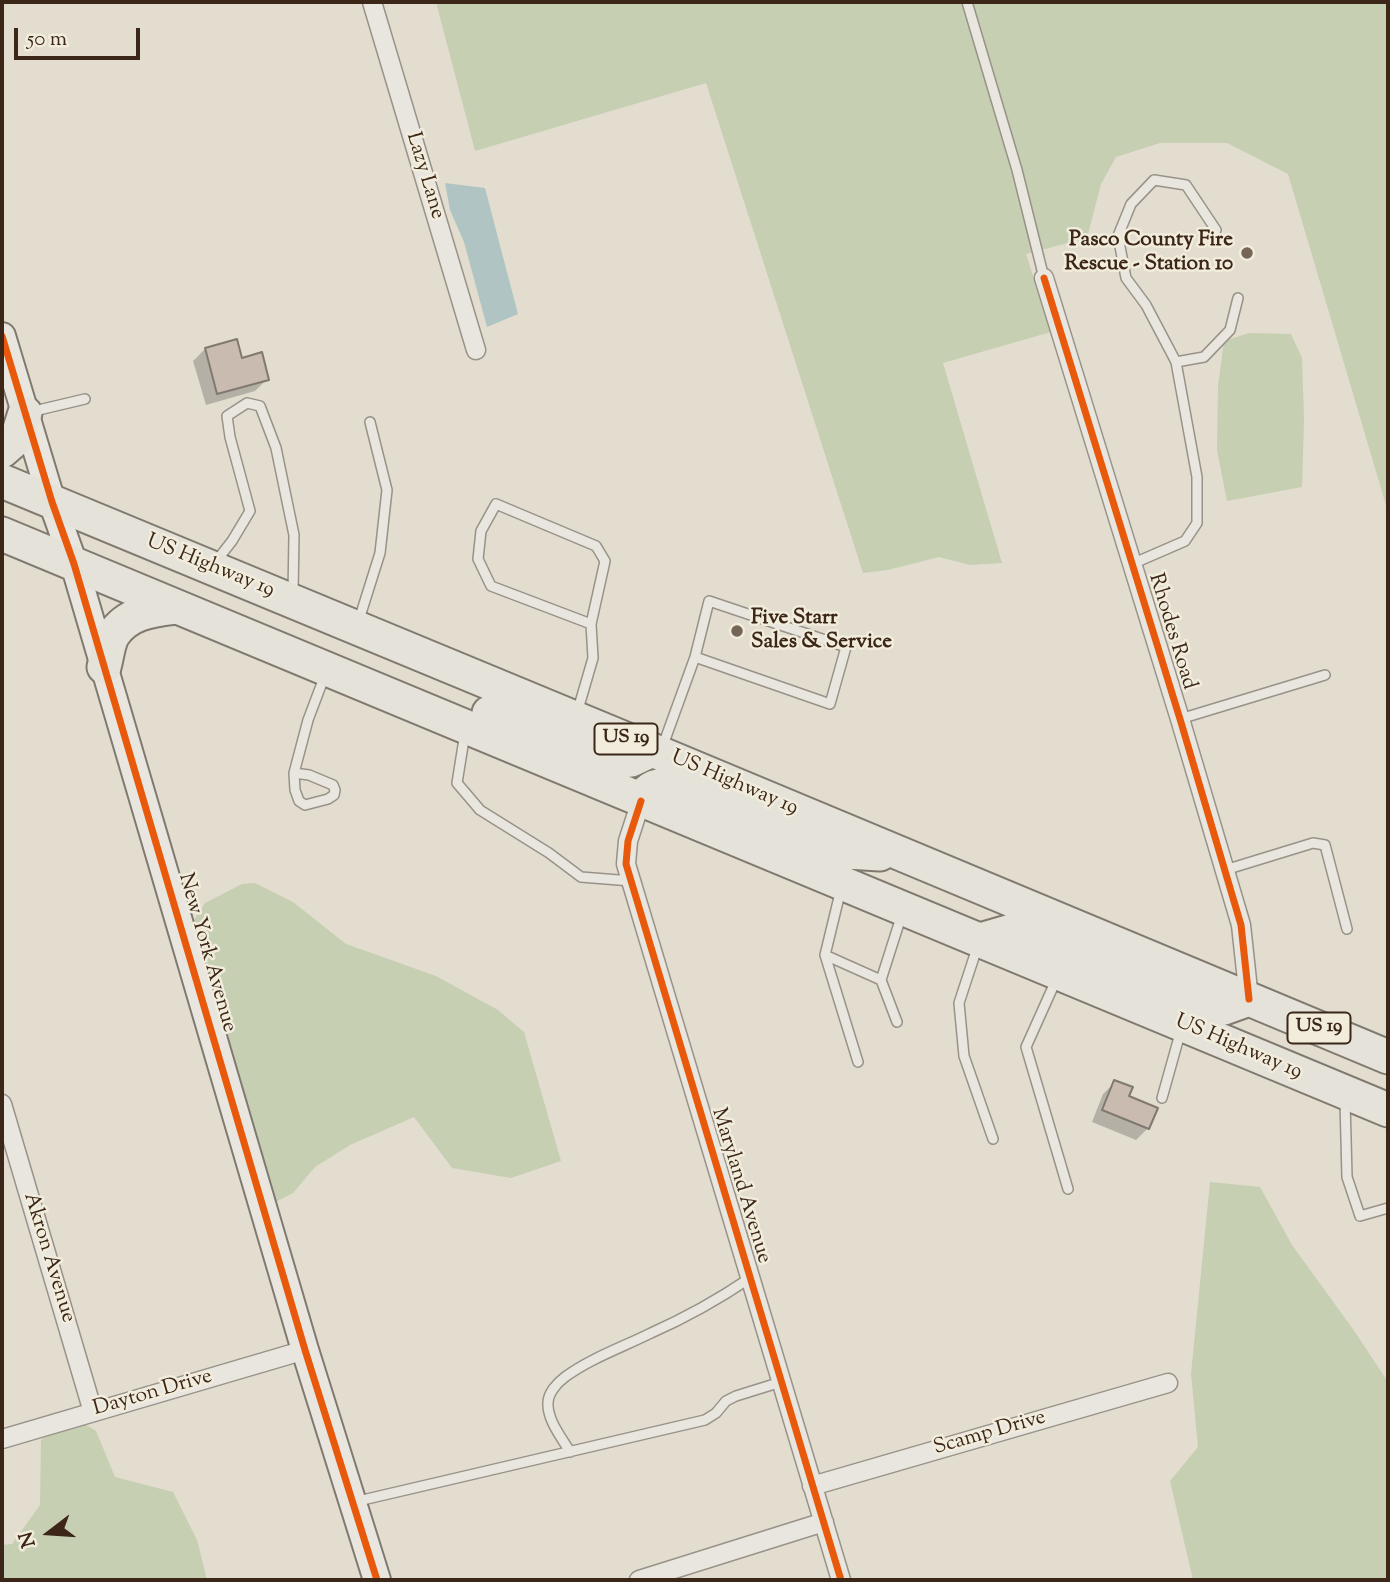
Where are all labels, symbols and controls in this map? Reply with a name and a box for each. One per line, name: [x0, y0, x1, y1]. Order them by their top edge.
scale bar: [18, 14, 144, 58]
text: 50 m: [27, 25, 67, 55]
street label: Lazy Lane: [399, 130, 449, 222]
place label: Pasco County Fire Rescue - Station 10: [1064, 228, 1233, 278]
marker: Pasco County Fire Rescue - Station 10: [1239, 245, 1255, 261]
street label: US Highway 19: [142, 530, 278, 604]
street label: Rhodes Road: [1141, 571, 1201, 693]
place label: Five Starr Sales & Service: [751, 606, 892, 656]
marker: Five Starr Sales & Service: [729, 623, 745, 639]
road number: US 19: [594, 724, 658, 754]
street label: US Highway 19: [666, 746, 802, 822]
street label: New York Avenue: [171, 871, 241, 1035]
street label: US Highway 19: [1170, 1010, 1306, 1086]
road number: US 19: [1288, 1012, 1350, 1044]
street label: Maryland Avenue: [704, 1105, 776, 1267]
street label: Akron Avenue: [16, 1190, 80, 1326]
street label: Dayton Drive: [91, 1365, 215, 1423]
street label: Scamp Drive: [931, 1406, 1049, 1462]
north arrow: [14, 1498, 84, 1568]
text: N: [13, 1528, 44, 1550]

